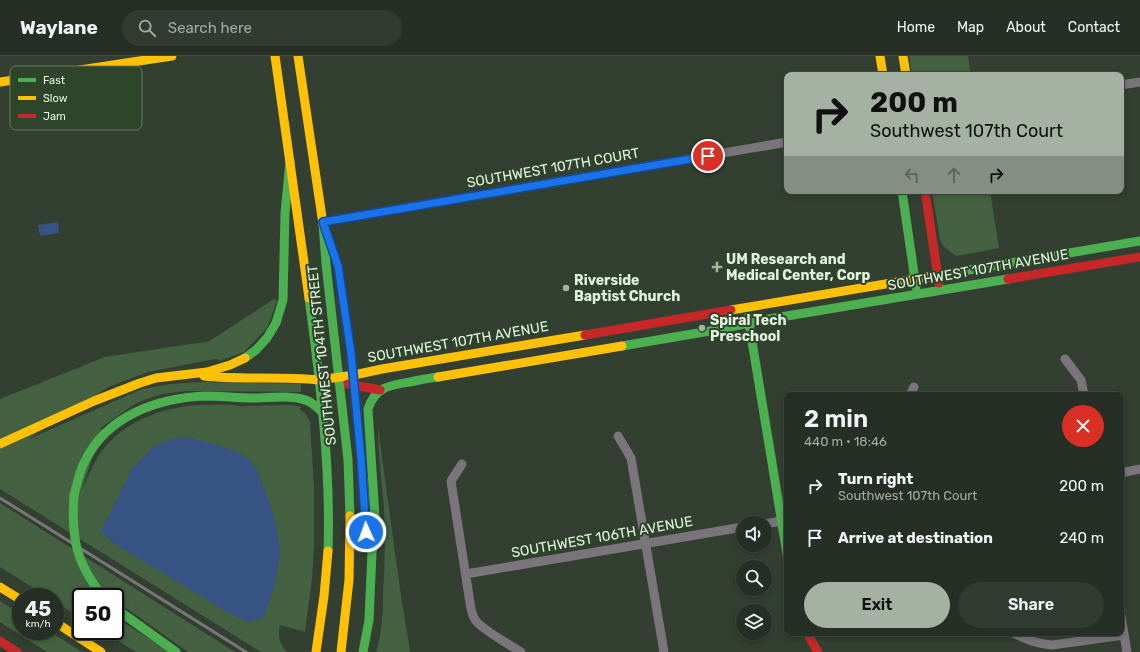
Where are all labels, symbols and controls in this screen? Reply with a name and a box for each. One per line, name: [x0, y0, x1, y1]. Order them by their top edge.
search box: [122, 10, 402, 46]
text: Waylane: [20, 16, 98, 39]
icon: search: [136, 17, 158, 39]
text: Search here: [168, 19, 252, 37]
text: Home: [897, 19, 935, 36]
text: Map: [957, 19, 984, 36]
text: About: [1006, 19, 1046, 36]
text: Contact: [1068, 19, 1120, 36]
legend: [10, 66, 142, 130]
text: Fast: [43, 74, 66, 87]
text: 200 m: [870, 86, 958, 119]
icon: right: [804, 88, 856, 140]
text: Slow: [43, 92, 68, 105]
text: Jam: [43, 110, 66, 123]
text: Southwest 107th Court: [870, 120, 1063, 142]
pin: [691, 139, 725, 173]
street label: SOUTHWEST 107TH COURT: [465, 144, 641, 192]
icon: arrive: [697, 145, 719, 167]
icon: left: [901, 164, 923, 186]
icon: ahead: [943, 164, 965, 186]
icon: right: [985, 164, 1007, 186]
street label: SOUTHWEST 107TH AVENUE: [886, 246, 1070, 294]
place label: UM Research and Medical Center, Corp: [726, 251, 870, 284]
marker: UM Research and Medical Center, Corp: [711, 261, 723, 273]
street label: SOUTHWEST 104TH STREET: [304, 264, 340, 446]
place label: Riverside Baptist Church: [574, 272, 680, 305]
marker: Riverside Baptist Church: [561, 283, 571, 293]
place label: Spiral Tech Preschool: [710, 312, 787, 345]
street label: SOUTHWEST 107TH AVENUE: [366, 318, 550, 366]
marker: Spiral Tech Preschool: [697, 323, 707, 333]
text: 2 min: [804, 405, 868, 433]
button: close: [1062, 405, 1104, 447]
text: 440 m · 18:46: [804, 434, 887, 449]
text: Turn right: [838, 470, 913, 488]
icon: right: [804, 475, 826, 497]
text: 200 m: [1059, 477, 1104, 495]
text: Southwest 107th Court: [838, 488, 977, 503]
position arrow: [345, 511, 387, 553]
street label: SOUTHWEST 106TH AVENUE: [510, 513, 694, 561]
map controls: [736, 516, 772, 640]
button: sound: [736, 516, 772, 552]
icon: arrive: [804, 527, 826, 549]
text: Arrive at destination: [838, 529, 993, 547]
text: 240 m: [1059, 529, 1104, 547]
button: search: [736, 560, 772, 596]
button: Exit: [804, 582, 950, 628]
button: Share: [958, 582, 1104, 628]
speed limit sign: 50: [72, 588, 124, 640]
text: 45: [25, 597, 51, 621]
button: layers: [736, 604, 772, 640]
text: km/h: [26, 618, 50, 630]

